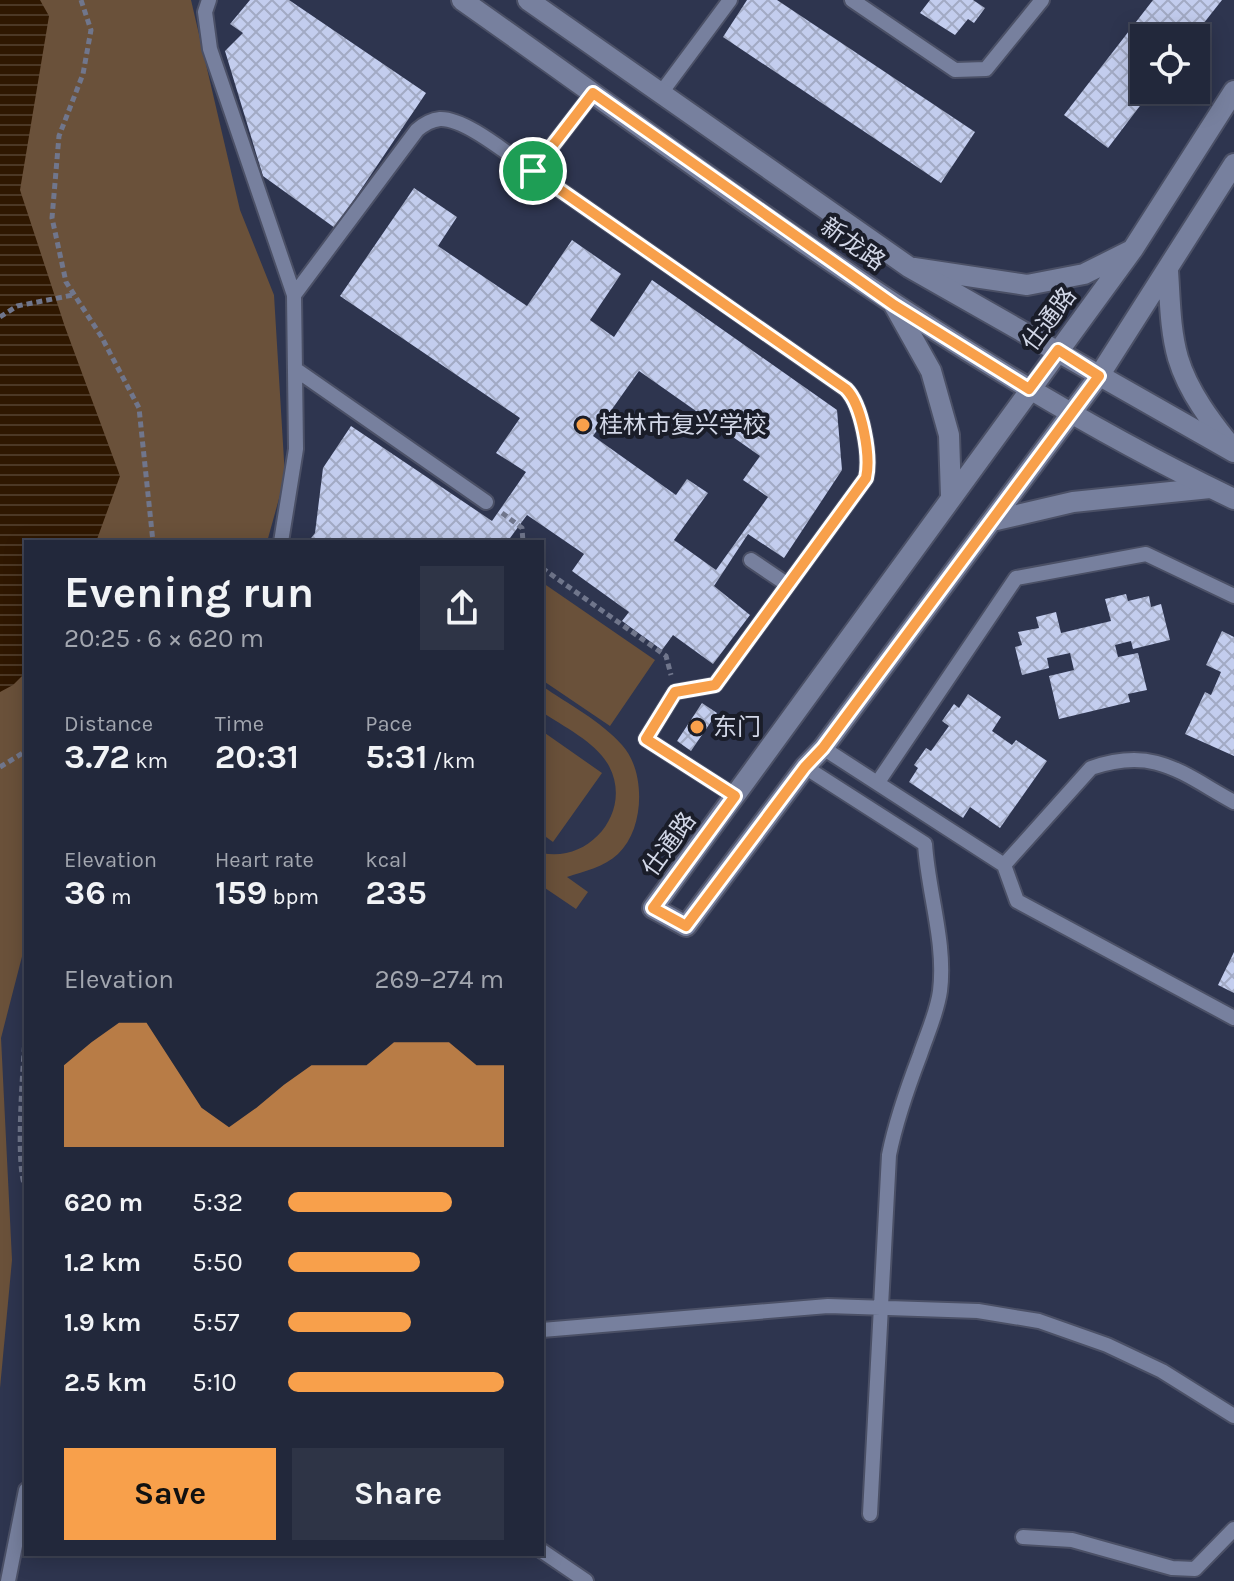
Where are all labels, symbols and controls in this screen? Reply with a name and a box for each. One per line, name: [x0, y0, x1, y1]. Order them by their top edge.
map controls: [1130, 24, 1210, 104]
button: locate: [1130, 24, 1210, 104]
pin: [499, 137, 567, 205]
icon: arrive: [511, 149, 555, 193]
street label: 新龙路: [815, 212, 891, 276]
street label: 仕通路: [1016, 282, 1082, 356]
place label: 桂林市复兴学校: [599, 411, 767, 439]
marker: 桂林市复兴学校: [574, 416, 592, 434]
button: share: [420, 566, 504, 650]
text: Evening run: [64, 567, 314, 618]
text: 20:25 · 6 × 620 m: [64, 623, 264, 654]
text: Distance: [64, 711, 153, 737]
text: Time: [215, 711, 264, 737]
text: Pace: [365, 711, 412, 737]
place label: 东门: [713, 713, 761, 741]
marker: 东门: [688, 718, 706, 736]
text: 3.72: [64, 737, 130, 777]
text: 20:31: [215, 737, 299, 777]
text: 5:31: [365, 737, 428, 777]
text: km: [130, 748, 168, 774]
text: /km: [428, 748, 475, 774]
street label: 仕通路: [637, 807, 701, 881]
text: Elevation: [64, 847, 157, 873]
text: Heart rate: [215, 847, 314, 873]
text: kcal: [365, 847, 407, 873]
text: 36: [64, 873, 106, 913]
text: 159: [215, 873, 267, 913]
text: 235: [365, 873, 427, 913]
text: m: [106, 884, 132, 910]
text: bpm: [267, 884, 319, 910]
text: Elevation: [64, 964, 174, 995]
text: 269–274 m: [374, 964, 504, 995]
text: 620 m: [64, 1187, 143, 1218]
text: 5:32: [192, 1187, 243, 1218]
text: 1.2 km: [64, 1247, 141, 1278]
text: 5:50: [192, 1247, 243, 1278]
text: 1.9 km: [64, 1307, 141, 1338]
text: 5:57: [192, 1307, 240, 1338]
text: 2.5 km: [64, 1367, 147, 1398]
text: 5:10: [192, 1367, 237, 1398]
button: Save: [64, 1448, 276, 1540]
button: Share: [292, 1448, 504, 1540]

